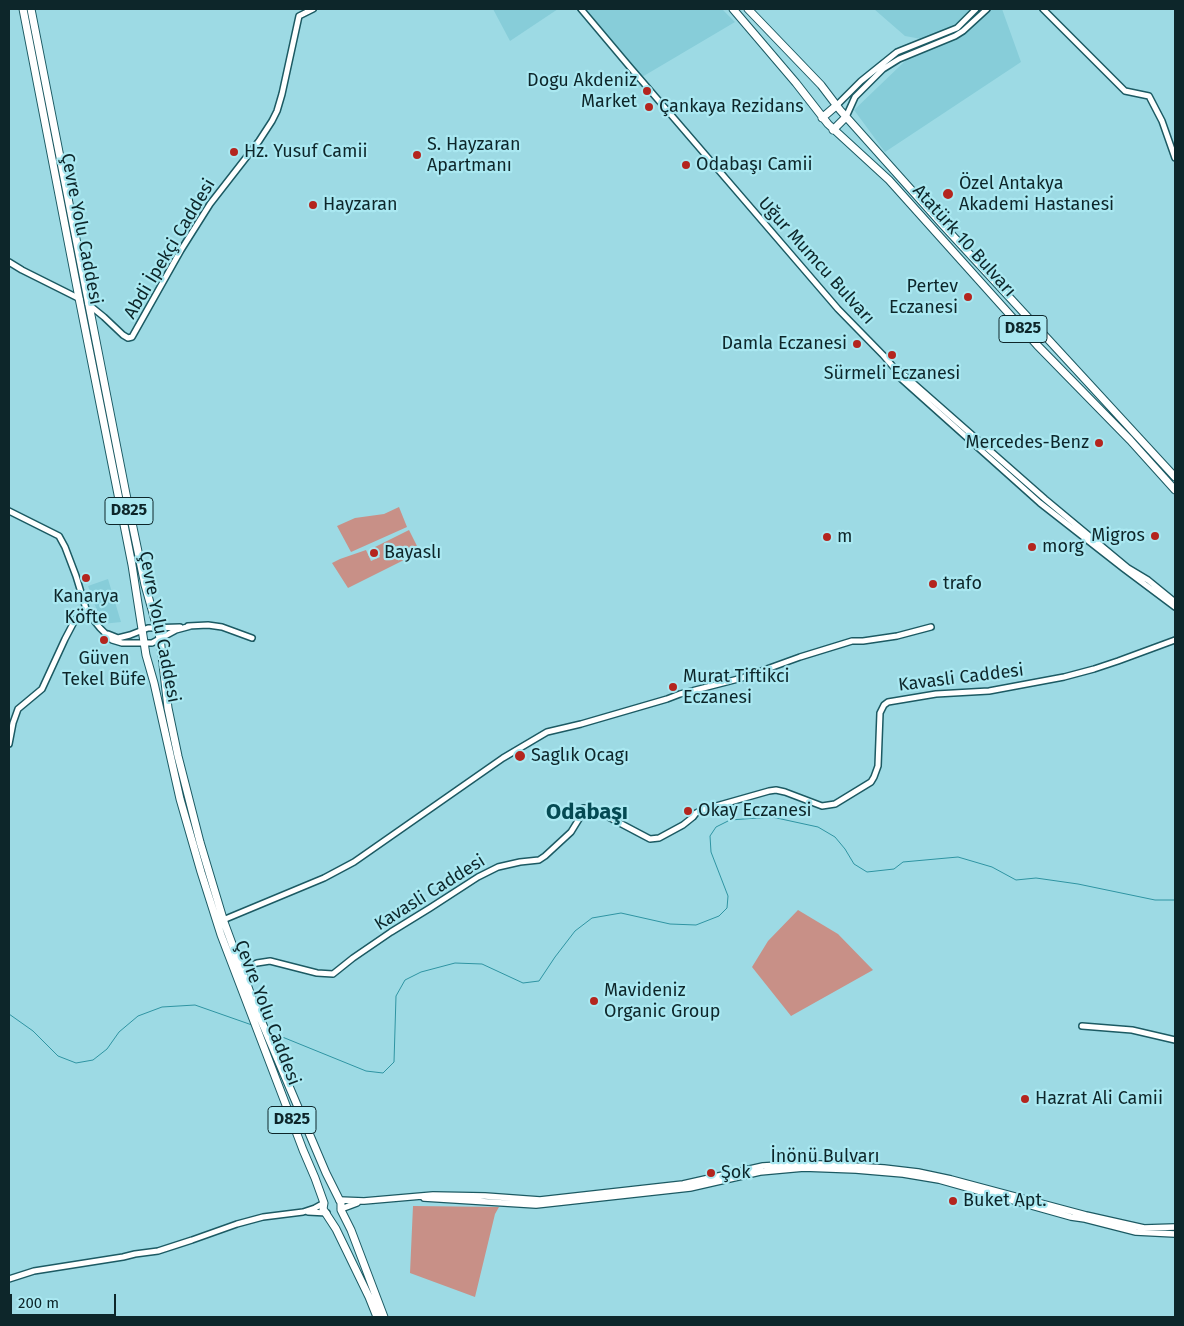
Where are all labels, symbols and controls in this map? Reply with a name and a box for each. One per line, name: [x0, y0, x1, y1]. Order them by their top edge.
place label: Dogu Akdeniz Market: [527, 70, 637, 112]
marker: Dogu Akdeniz Market: [641, 85, 653, 97]
place label: Çankaya Rezidans: [659, 96, 804, 118]
marker: Çankaya Rezidans: [643, 101, 655, 113]
place label: S. Hayzaran Apartmanı: [427, 134, 521, 176]
place label: Hz. Yusuf Camii: [244, 141, 368, 163]
marker: Hz. Yusuf Camii: [228, 146, 240, 158]
marker: S. Hayzaran Apartmanı: [411, 149, 423, 161]
street label: Çevre Yolu Caddesi: [56, 152, 106, 306]
place label: Odabaşı Camii: [696, 154, 813, 176]
marker: Odabaşı Camii: [680, 159, 692, 171]
place label: Özel Antakya Akademi Hastanesi: [959, 173, 1114, 215]
street label: Abdi İpekçi Caddesi: [120, 175, 220, 323]
street label: Atatürk 10 Bulvarı: [908, 180, 1020, 302]
marker: Özel Antakya Akademi Hastanesi: [941, 187, 955, 201]
street label: Uğur Mumcu Bulvarı: [753, 193, 879, 329]
place label: Hayzaran: [323, 194, 398, 216]
marker: Hayzaran: [307, 199, 319, 211]
place label: Pertev Eczanesi: [889, 276, 958, 318]
marker: Pertev Eczanesi: [962, 291, 974, 303]
road number: D825: [999, 316, 1047, 342]
place label: Damla Eczanesi: [722, 333, 847, 355]
marker: Damla Eczanesi: [851, 338, 863, 350]
marker: Sürmeli Eczanesi: [886, 349, 898, 361]
place label: Sürmeli Eczanesi: [824, 363, 960, 385]
place label: Mercedes-Benz: [966, 432, 1089, 454]
marker: Mercedes-Benz: [1093, 437, 1105, 449]
road number: D825: [105, 498, 153, 524]
place label: Migros: [1091, 525, 1145, 547]
place label: m: [837, 526, 852, 548]
marker: Migros: [1149, 530, 1161, 542]
marker: m: [821, 531, 833, 543]
place label: morg: [1042, 536, 1084, 558]
marker: morg: [1026, 541, 1038, 553]
place label: Bayaslı: [384, 542, 441, 564]
marker: Bayaslı: [368, 547, 380, 559]
street label: Çevre Yolu Caddesi: [134, 550, 184, 704]
marker: Kanarya Köfte: [80, 572, 92, 584]
place label: trafo: [943, 573, 982, 595]
marker: trafo: [927, 578, 939, 590]
place label: Kanarya Köfte: [53, 586, 119, 628]
marker: Güven Tekel Büfe: [98, 634, 110, 646]
place label: Güven Tekel Büfe: [62, 648, 146, 691]
street label: Kavasli Caddesi: [897, 660, 1025, 696]
place label: Murat Tiftikci Eczanesi: [683, 666, 790, 709]
marker: Murat Tiftikci Eczanesi: [667, 681, 679, 693]
place label: Saglık Ocagı: [531, 745, 629, 767]
marker: Saglık Ocagı: [513, 749, 527, 763]
district label: Odabaşı: [546, 800, 628, 826]
place label: Okay Eczanesi: [698, 800, 812, 822]
marker: Okay Eczanesi: [682, 805, 694, 817]
street label: Kavasli Caddesi: [371, 850, 489, 936]
street label: Çevre Yolu Caddesi: [229, 937, 305, 1089]
place label: Mavideniz Organic Group: [604, 980, 720, 1022]
marker: Mavideniz Organic Group: [588, 995, 600, 1007]
place label: Hazrat Ali Camii: [1035, 1088, 1163, 1110]
marker: Hazrat Ali Camii: [1019, 1093, 1031, 1105]
road number: D825: [268, 1106, 316, 1134]
street label: İnönü Bulvarı: [770, 1146, 880, 1168]
place label: Şok: [721, 1162, 751, 1184]
marker: Şok: [705, 1167, 717, 1179]
place label: Buket Apt.: [963, 1190, 1046, 1212]
marker: Buket Apt.: [947, 1195, 959, 1207]
scale bar: [12, 1284, 119, 1316]
text: 200 m: [18, 1294, 59, 1312]

